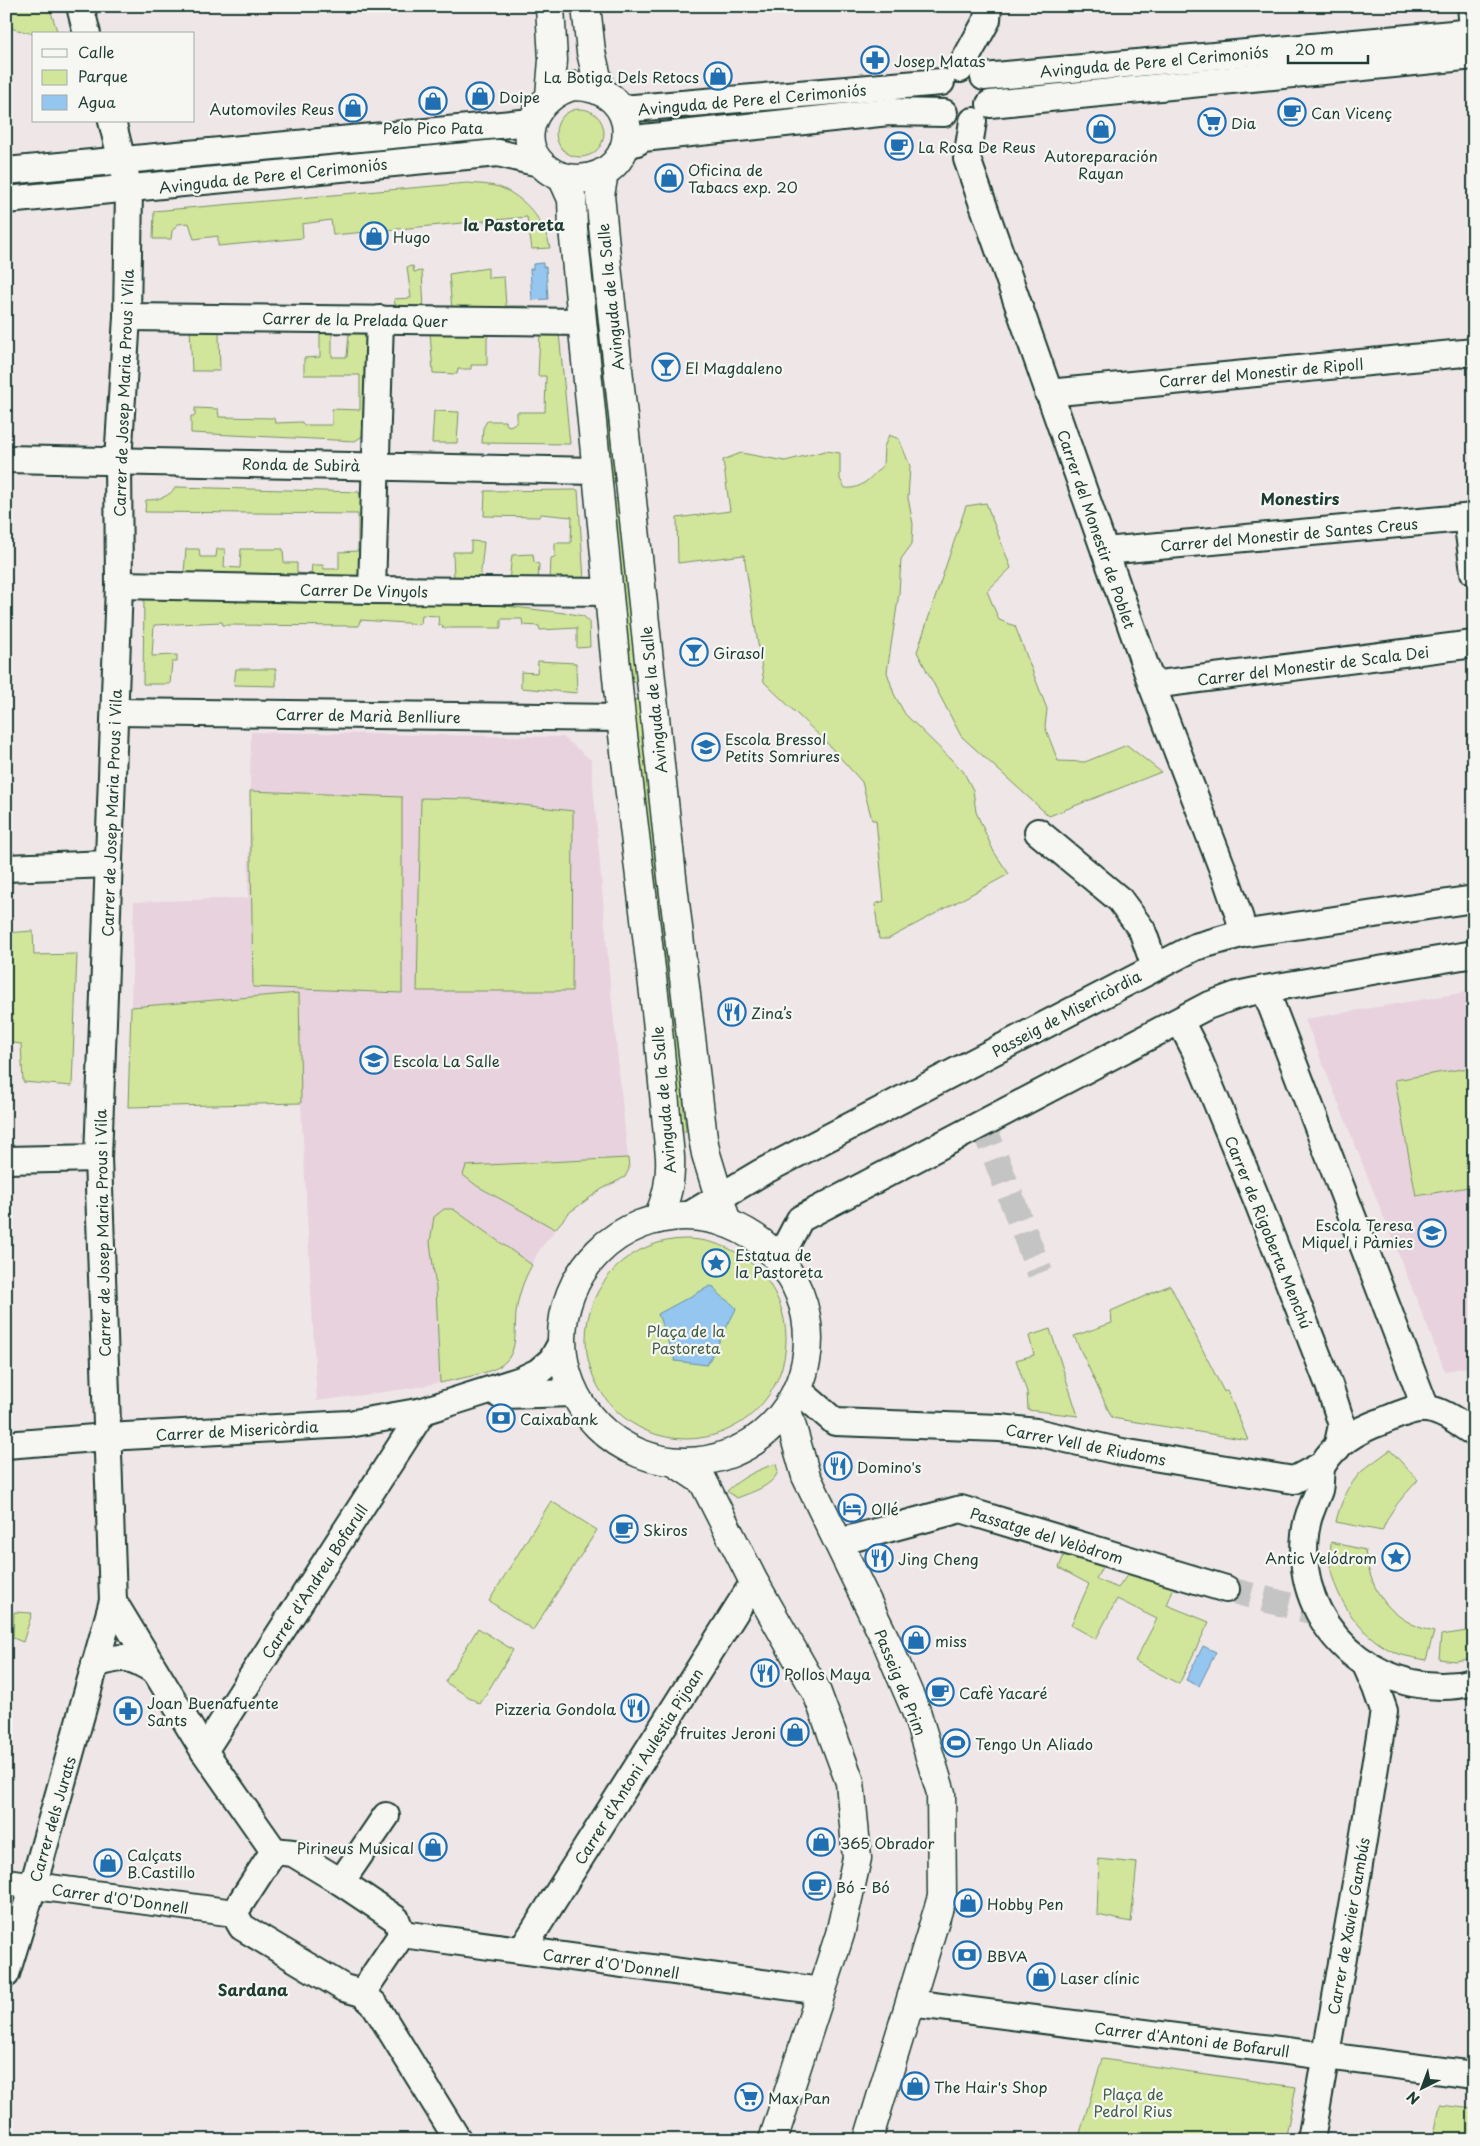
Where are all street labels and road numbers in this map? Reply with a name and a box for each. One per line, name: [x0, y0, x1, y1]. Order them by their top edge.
street label: Avinguda de Pere el Cerimoniós: [1039, 40, 1269, 82]
street label: Avinguda de Pere el Cerimoniós: [637, 78, 867, 120]
street label: Avinguda de Pere el Cerimoniós: [158, 152, 388, 198]
street label: Avinguda de la Salle: [591, 222, 629, 372]
street label: Carrer de Josep Maria Prous i Vila: [107, 268, 139, 517]
street label: Carrer de la Prelada Quer: [262, 306, 448, 332]
street label: Carrer del Monestir de Ripoll: [1158, 352, 1364, 392]
street label: Carrer del Monestir de Poblet: [1052, 426, 1142, 632]
street label: Ronda de Subirà: [242, 451, 361, 477]
street label: Carrer del Monestir de Santes Creus: [1159, 511, 1419, 557]
street label: Carrer De Vinyols: [300, 577, 428, 603]
street label: Avinguda de la Salle: [634, 625, 672, 775]
street label: Carrer del Monestir de Scala Dei: [1196, 639, 1430, 691]
street label: Carrer de Josep Maria Prous i Vila: [95, 688, 127, 937]
street label: Carrer de Marià Benlliure: [275, 702, 461, 728]
street label: Passeig de Misericòrdia: [987, 964, 1145, 1062]
street label: Avinguda de la Salle: [645, 1025, 681, 1175]
street label: Carrer de Josep Maria Prous i Vila: [88, 1109, 116, 1357]
street label: Carrer de Rigoberta Menchú: [1220, 1132, 1318, 1332]
street label: Carrer de Misericòrdia: [155, 1414, 319, 1446]
street label: Carrer Vell de Riudoms: [1004, 1417, 1168, 1471]
street label: Carrer d'Andreu Bofarull: [255, 1499, 373, 1663]
street label: Passatge del Velòdrom: [968, 1501, 1126, 1569]
street label: Passeig de Prim: [869, 1626, 933, 1738]
street label: Carrer d'Antoni Aulestia Pijoan: [568, 1663, 708, 1869]
street label: Carrer dels Jurats: [23, 1753, 81, 1885]
street label: Carrer de Xavier Gambús: [1321, 1836, 1375, 2016]
street label: Carrer d'O'Donnell: [50, 1877, 190, 1919]
street label: Carrer d'O'Donnell: [541, 1942, 681, 1984]
street label: Carrer d'Antoni de Bofarull: [1093, 2016, 1291, 2062]

